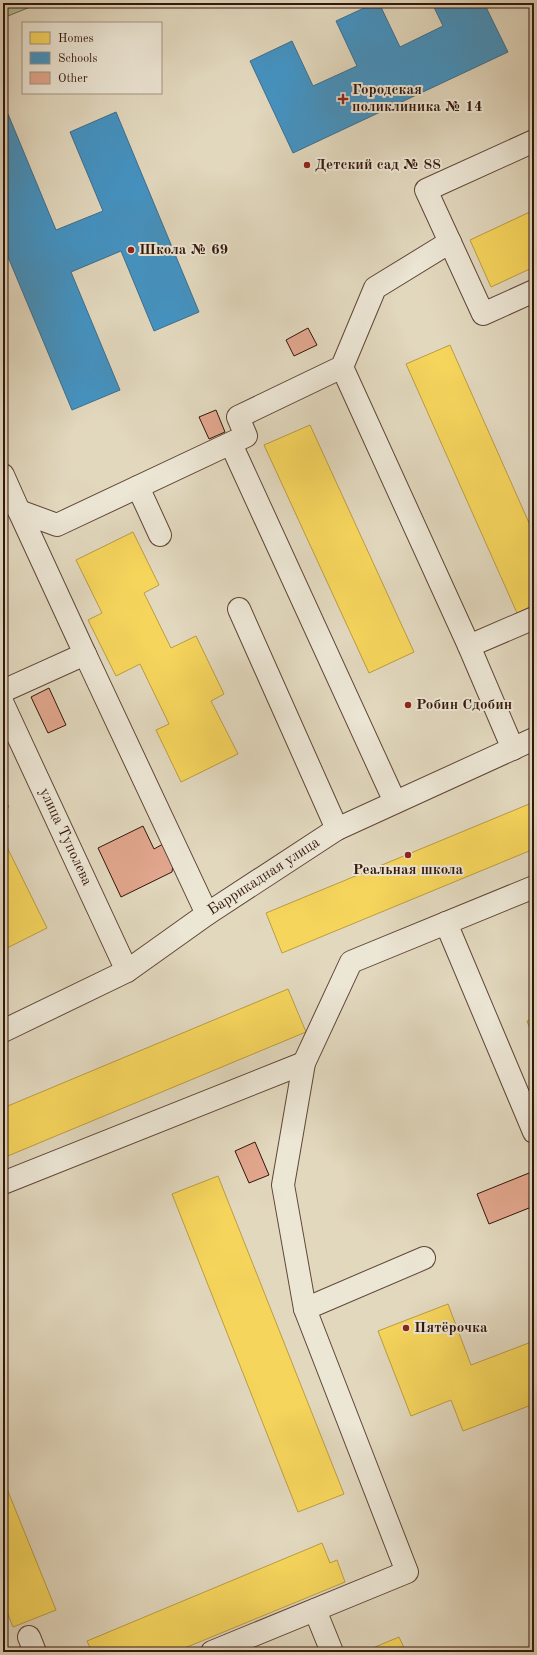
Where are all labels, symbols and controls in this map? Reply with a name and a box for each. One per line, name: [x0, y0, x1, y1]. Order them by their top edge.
legend: [22, 22, 162, 94]
text: Homes: [58, 33, 94, 45]
text: Schools: [58, 53, 98, 65]
text: Other: [58, 73, 88, 85]
place label: Городская поликлиника № 14: [352, 83, 483, 115]
marker: Городская поликлиника № 14: [337, 93, 349, 105]
place label: Детский сад № 88: [315, 158, 441, 173]
marker: Детский сад № 88: [302, 160, 312, 170]
place label: Школа № 69: [139, 243, 228, 258]
marker: Школа № 69: [126, 245, 136, 255]
place label: Робин Сдобин: [416, 698, 512, 713]
marker: Робин Сдобин: [403, 700, 413, 710]
street label: улица Туполева: [36, 786, 94, 889]
street label: Баррикадная улица: [205, 835, 323, 919]
marker: Реальная школа: [403, 850, 413, 860]
place label: Реальная школа: [353, 863, 464, 878]
place label: Пятёрочка: [414, 1321, 488, 1336]
marker: Пятёрочка: [401, 1323, 411, 1333]

